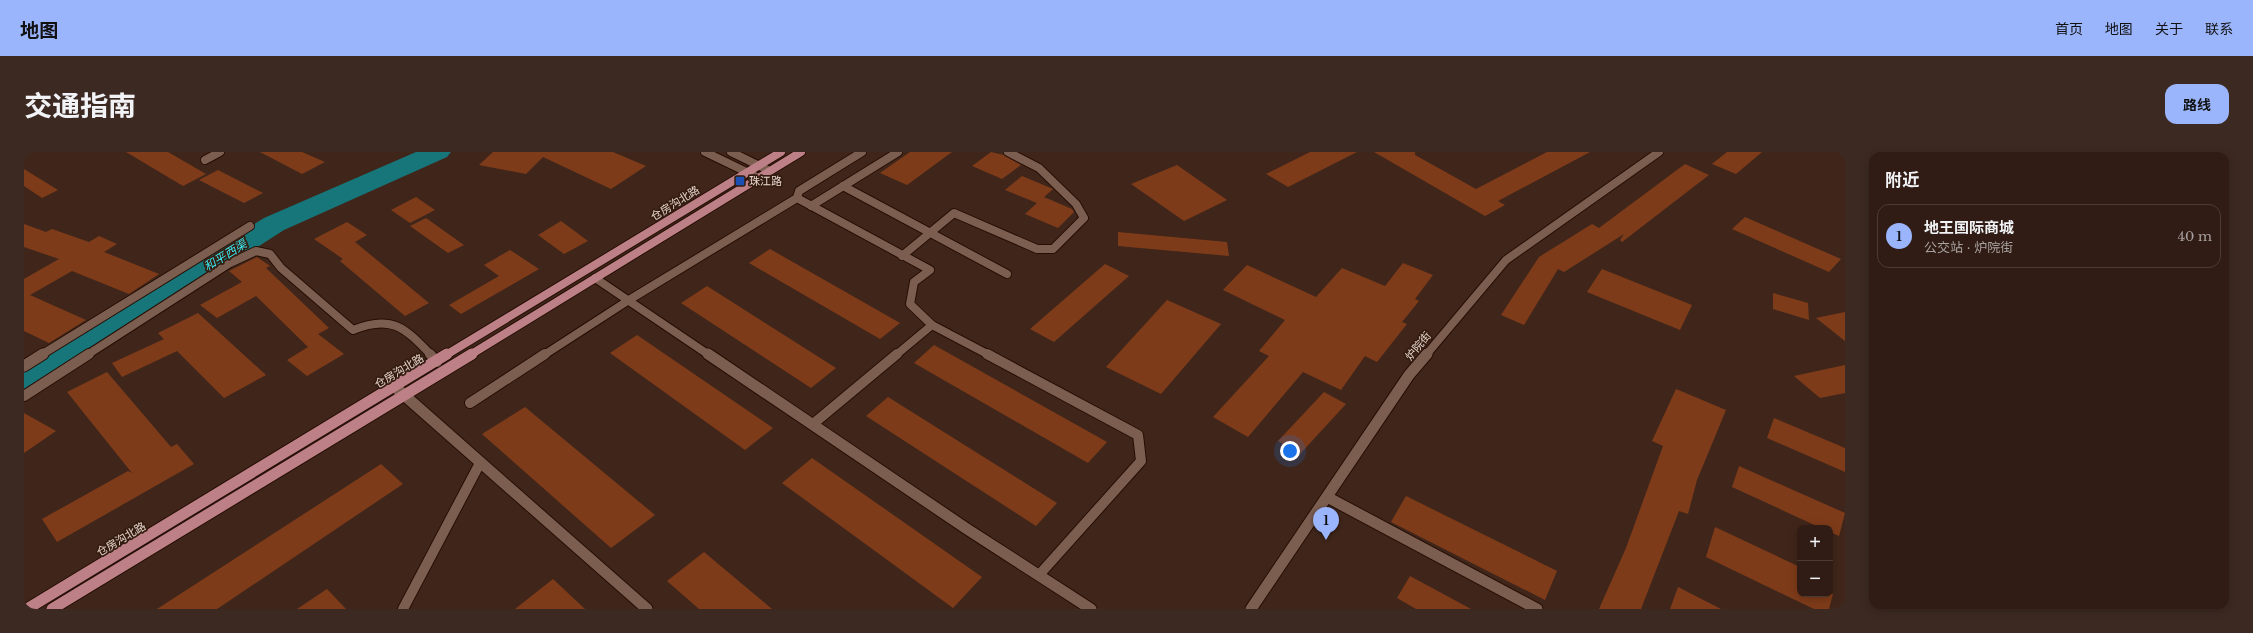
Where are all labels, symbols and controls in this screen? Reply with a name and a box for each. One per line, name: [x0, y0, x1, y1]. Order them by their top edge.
text: 地图: [20, 19, 58, 42]
text: 首页: [2055, 20, 2083, 38]
text: 地图: [2105, 20, 2133, 38]
text: 关于: [2155, 20, 2183, 38]
text: 联系: [2205, 20, 2233, 38]
button: 路线: [2165, 84, 2229, 124]
text: 交通指南: [24, 89, 136, 124]
text: 附近: [1885, 170, 1919, 191]
place label: 珠江路: [749, 174, 782, 188]
marker: 珠江路: [734, 175, 746, 187]
street label: 仓房沟北路: [648, 182, 702, 224]
text: 地王国际商城: [1924, 218, 2014, 237]
text: 1: [1896, 228, 1902, 245]
text: 40 m: [2177, 228, 2212, 245]
water label: 和平西渠: [201, 235, 251, 274]
text: 公交站 · 炉院街: [1924, 239, 2013, 256]
street label: 炉院街: [1402, 329, 1434, 363]
street label: 仓房沟北路: [372, 351, 426, 391]
your location: [1280, 441, 1300, 461]
pin: 1: [1313, 507, 1339, 540]
street label: 仓房沟北路: [94, 519, 148, 559]
map controls: [1797, 525, 1833, 597]
button: +: [1797, 525, 1833, 561]
button: −: [1797, 561, 1833, 597]

